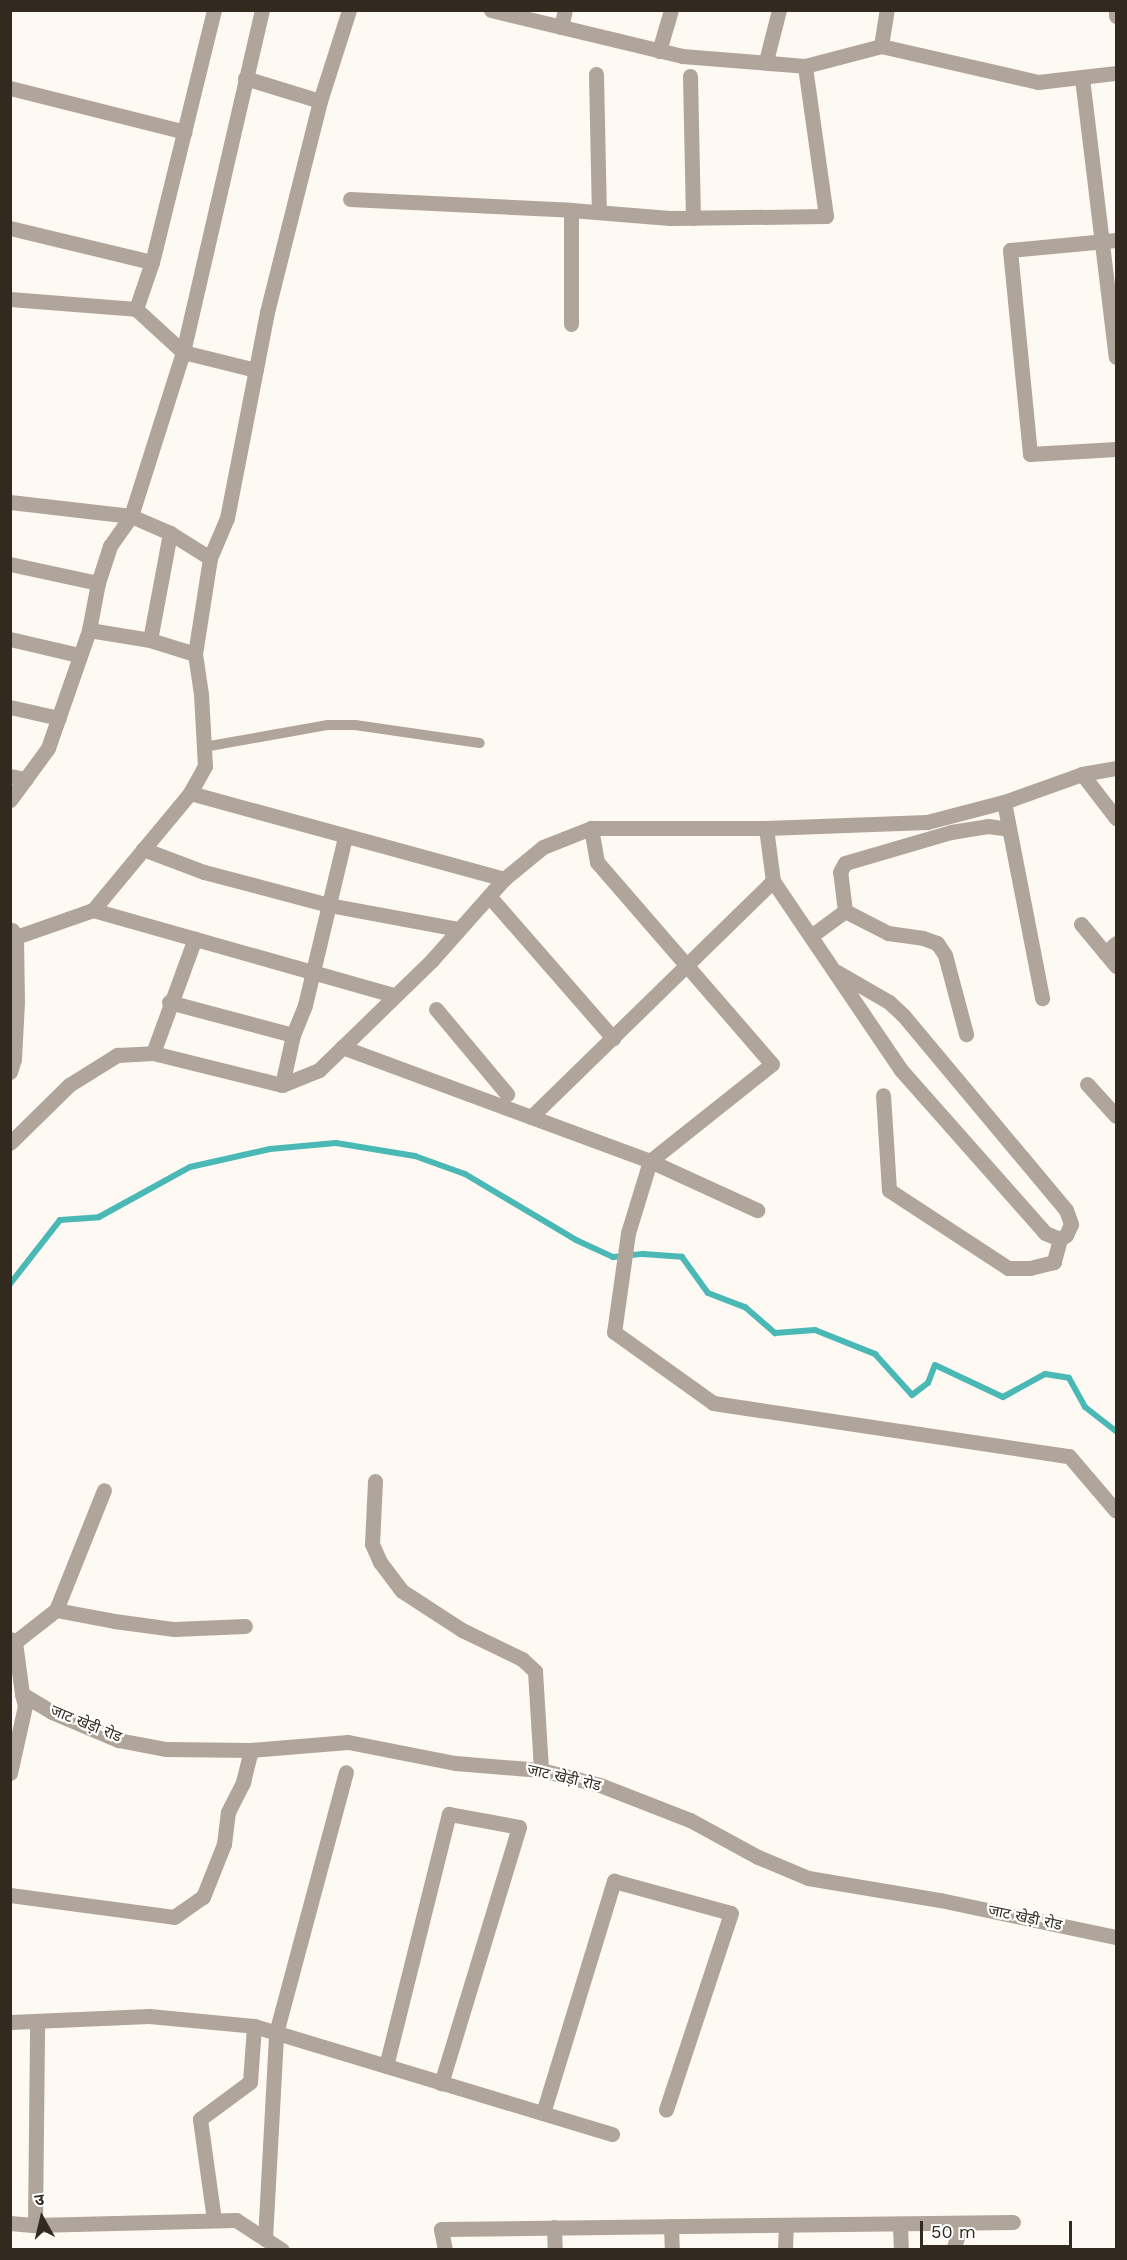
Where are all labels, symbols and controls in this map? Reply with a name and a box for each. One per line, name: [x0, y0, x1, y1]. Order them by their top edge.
street label: जाट खेड़ी रोड: [48, 1702, 124, 1746]
street label: जाट खेड़ी रोड: [525, 1761, 603, 1795]
street label: जाट खेड़ी रोड: [986, 1901, 1064, 1935]
north arrow: [12, 2188, 72, 2248]
text: उ: [33, 2190, 45, 2210]
scale bar: [923, 2209, 1074, 2247]
text: 50 m: [931, 2221, 976, 2242]

